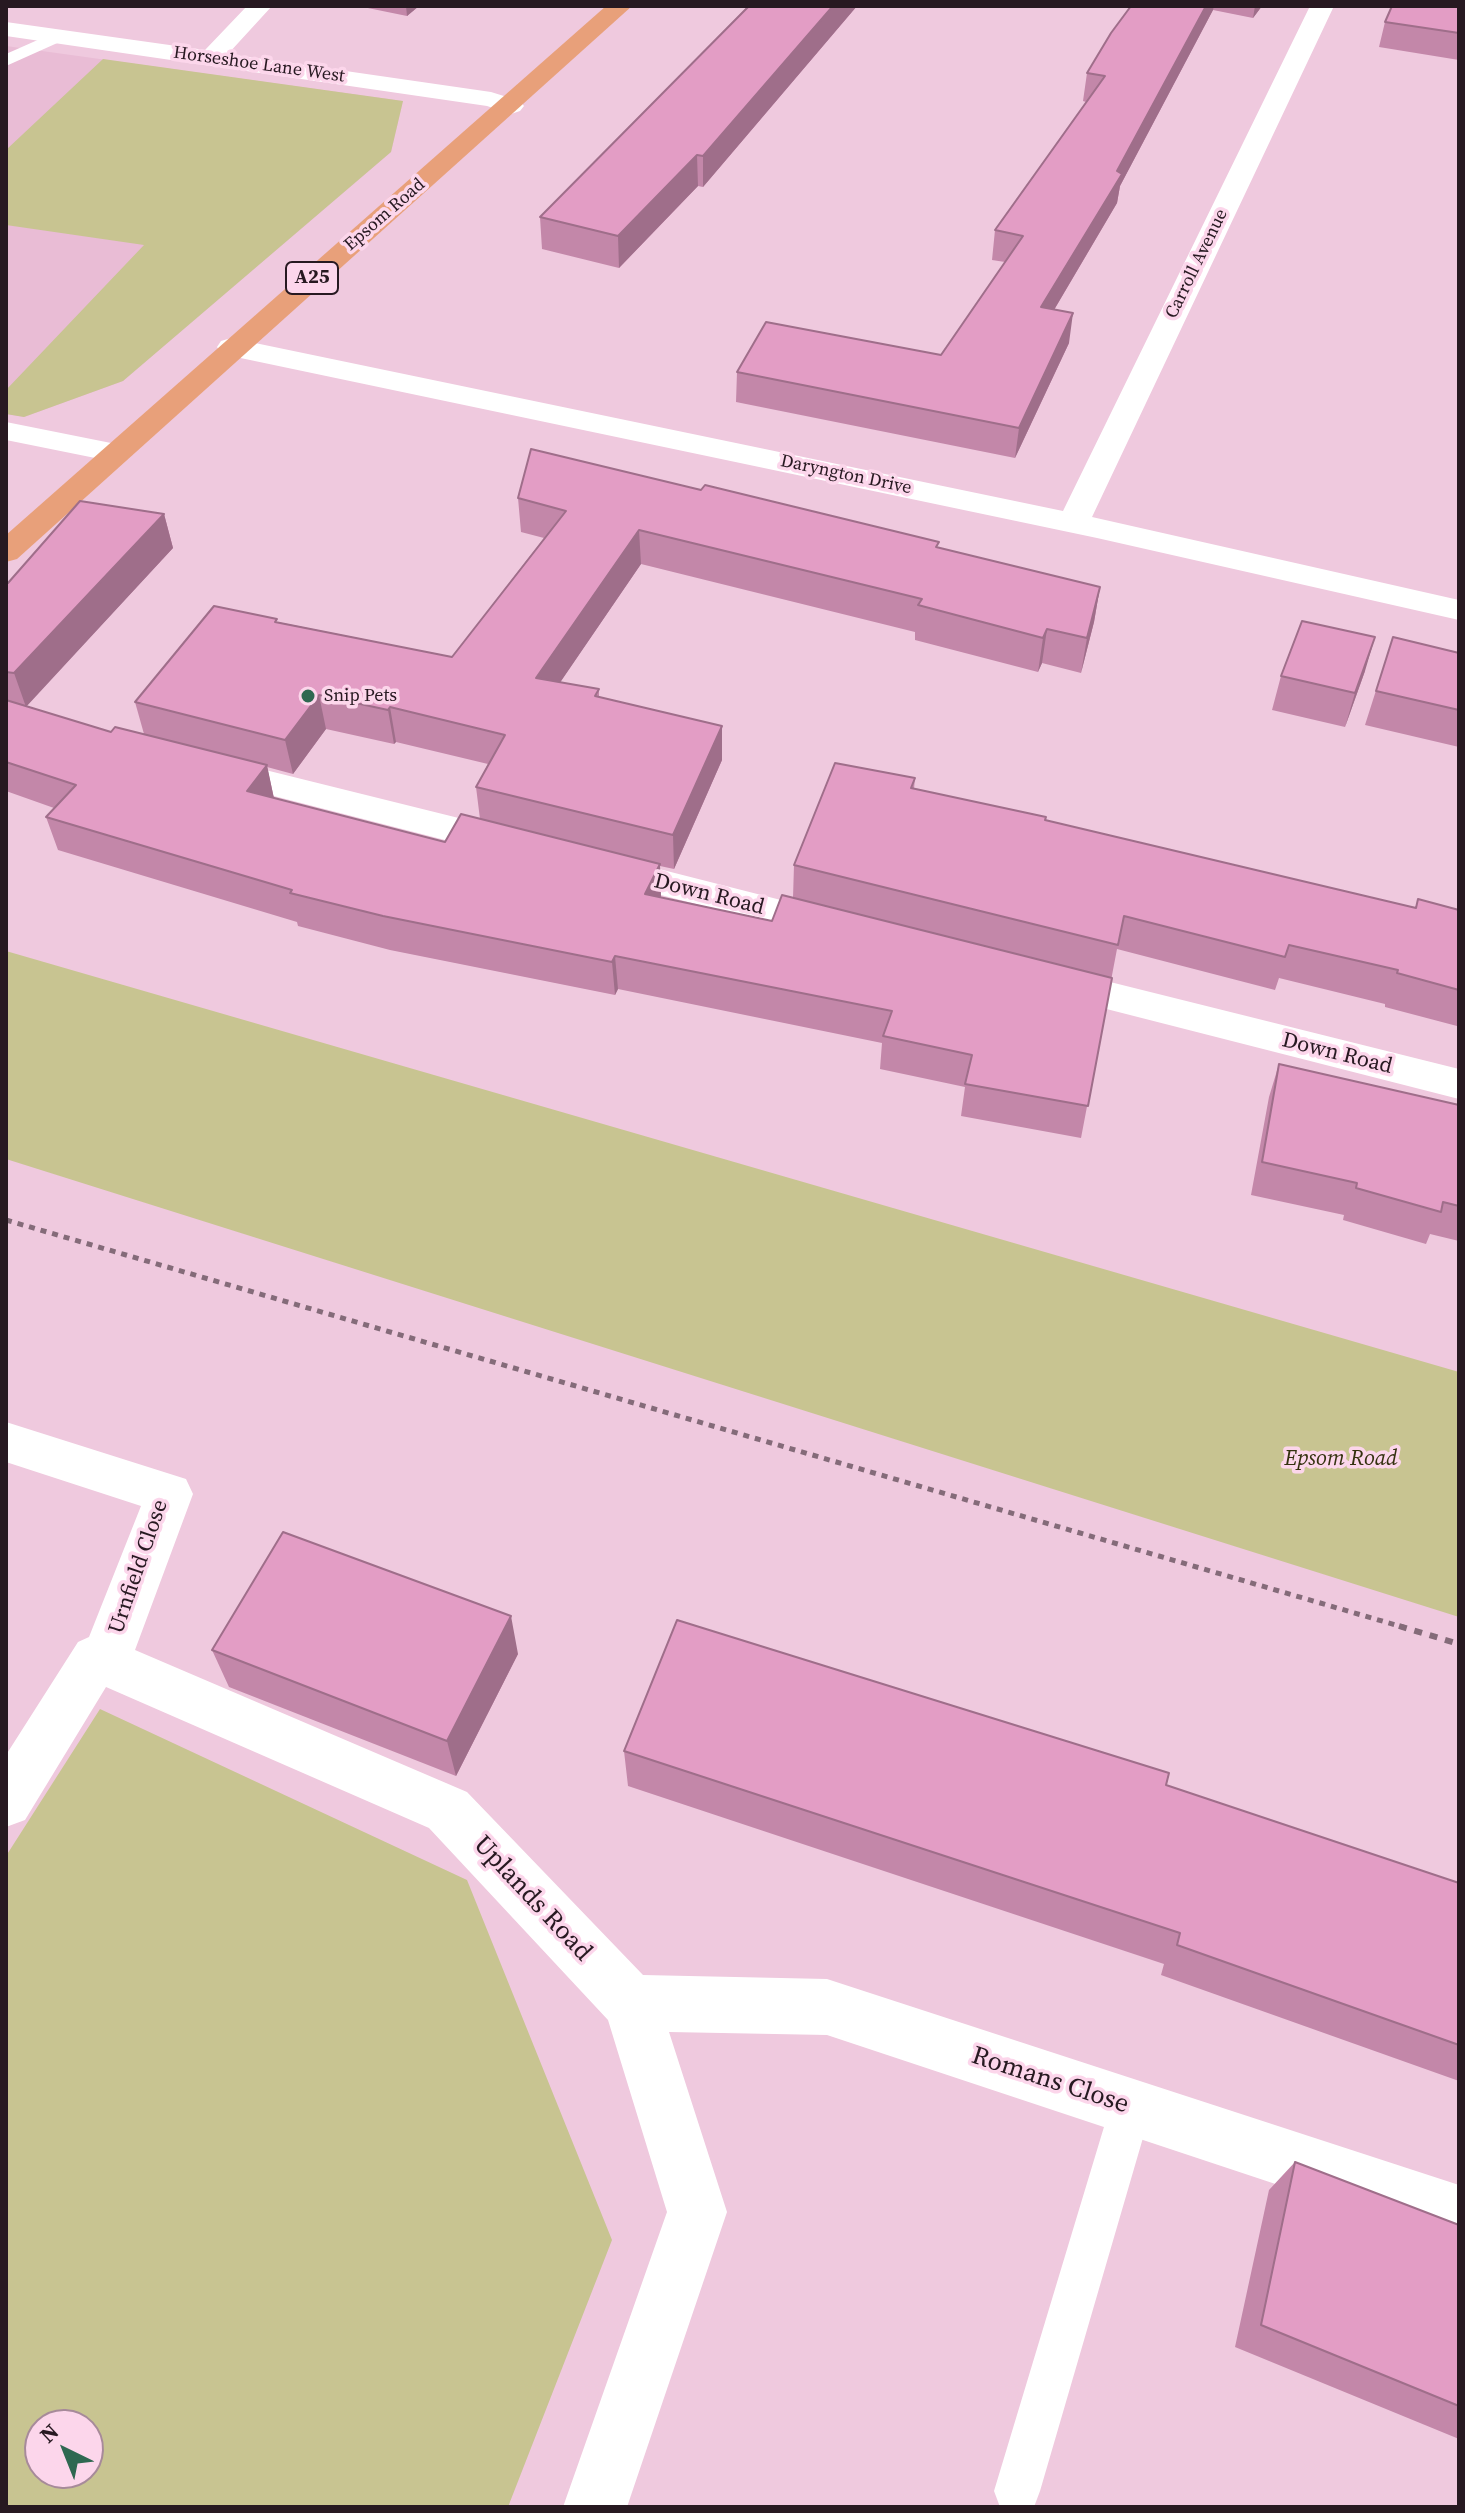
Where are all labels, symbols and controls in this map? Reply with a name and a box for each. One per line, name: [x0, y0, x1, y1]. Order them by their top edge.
street label: Horseshoe Lane West: [172, 42, 346, 88]
street label: Epsom Road: [340, 174, 430, 256]
street label: Carroll Avenue: [1161, 206, 1233, 322]
road number: A25: [286, 262, 338, 294]
street label: Daryngton Drive: [779, 451, 913, 499]
place label: Snip Pets: [324, 685, 397, 707]
marker: Snip Pets: [299, 687, 317, 705]
street label: Down Road: [651, 869, 767, 921]
street label: Down Road: [1279, 1028, 1395, 1080]
park label: Epsom Road: [1284, 1446, 1398, 1472]
street label: Urnfield Close: [104, 1497, 174, 1637]
street label: Uplands Road: [466, 1830, 598, 1968]
street label: Romans Close: [967, 2041, 1133, 2121]
north arrow: [24, 2409, 104, 2489]
text: N: [33, 2416, 65, 2449]

